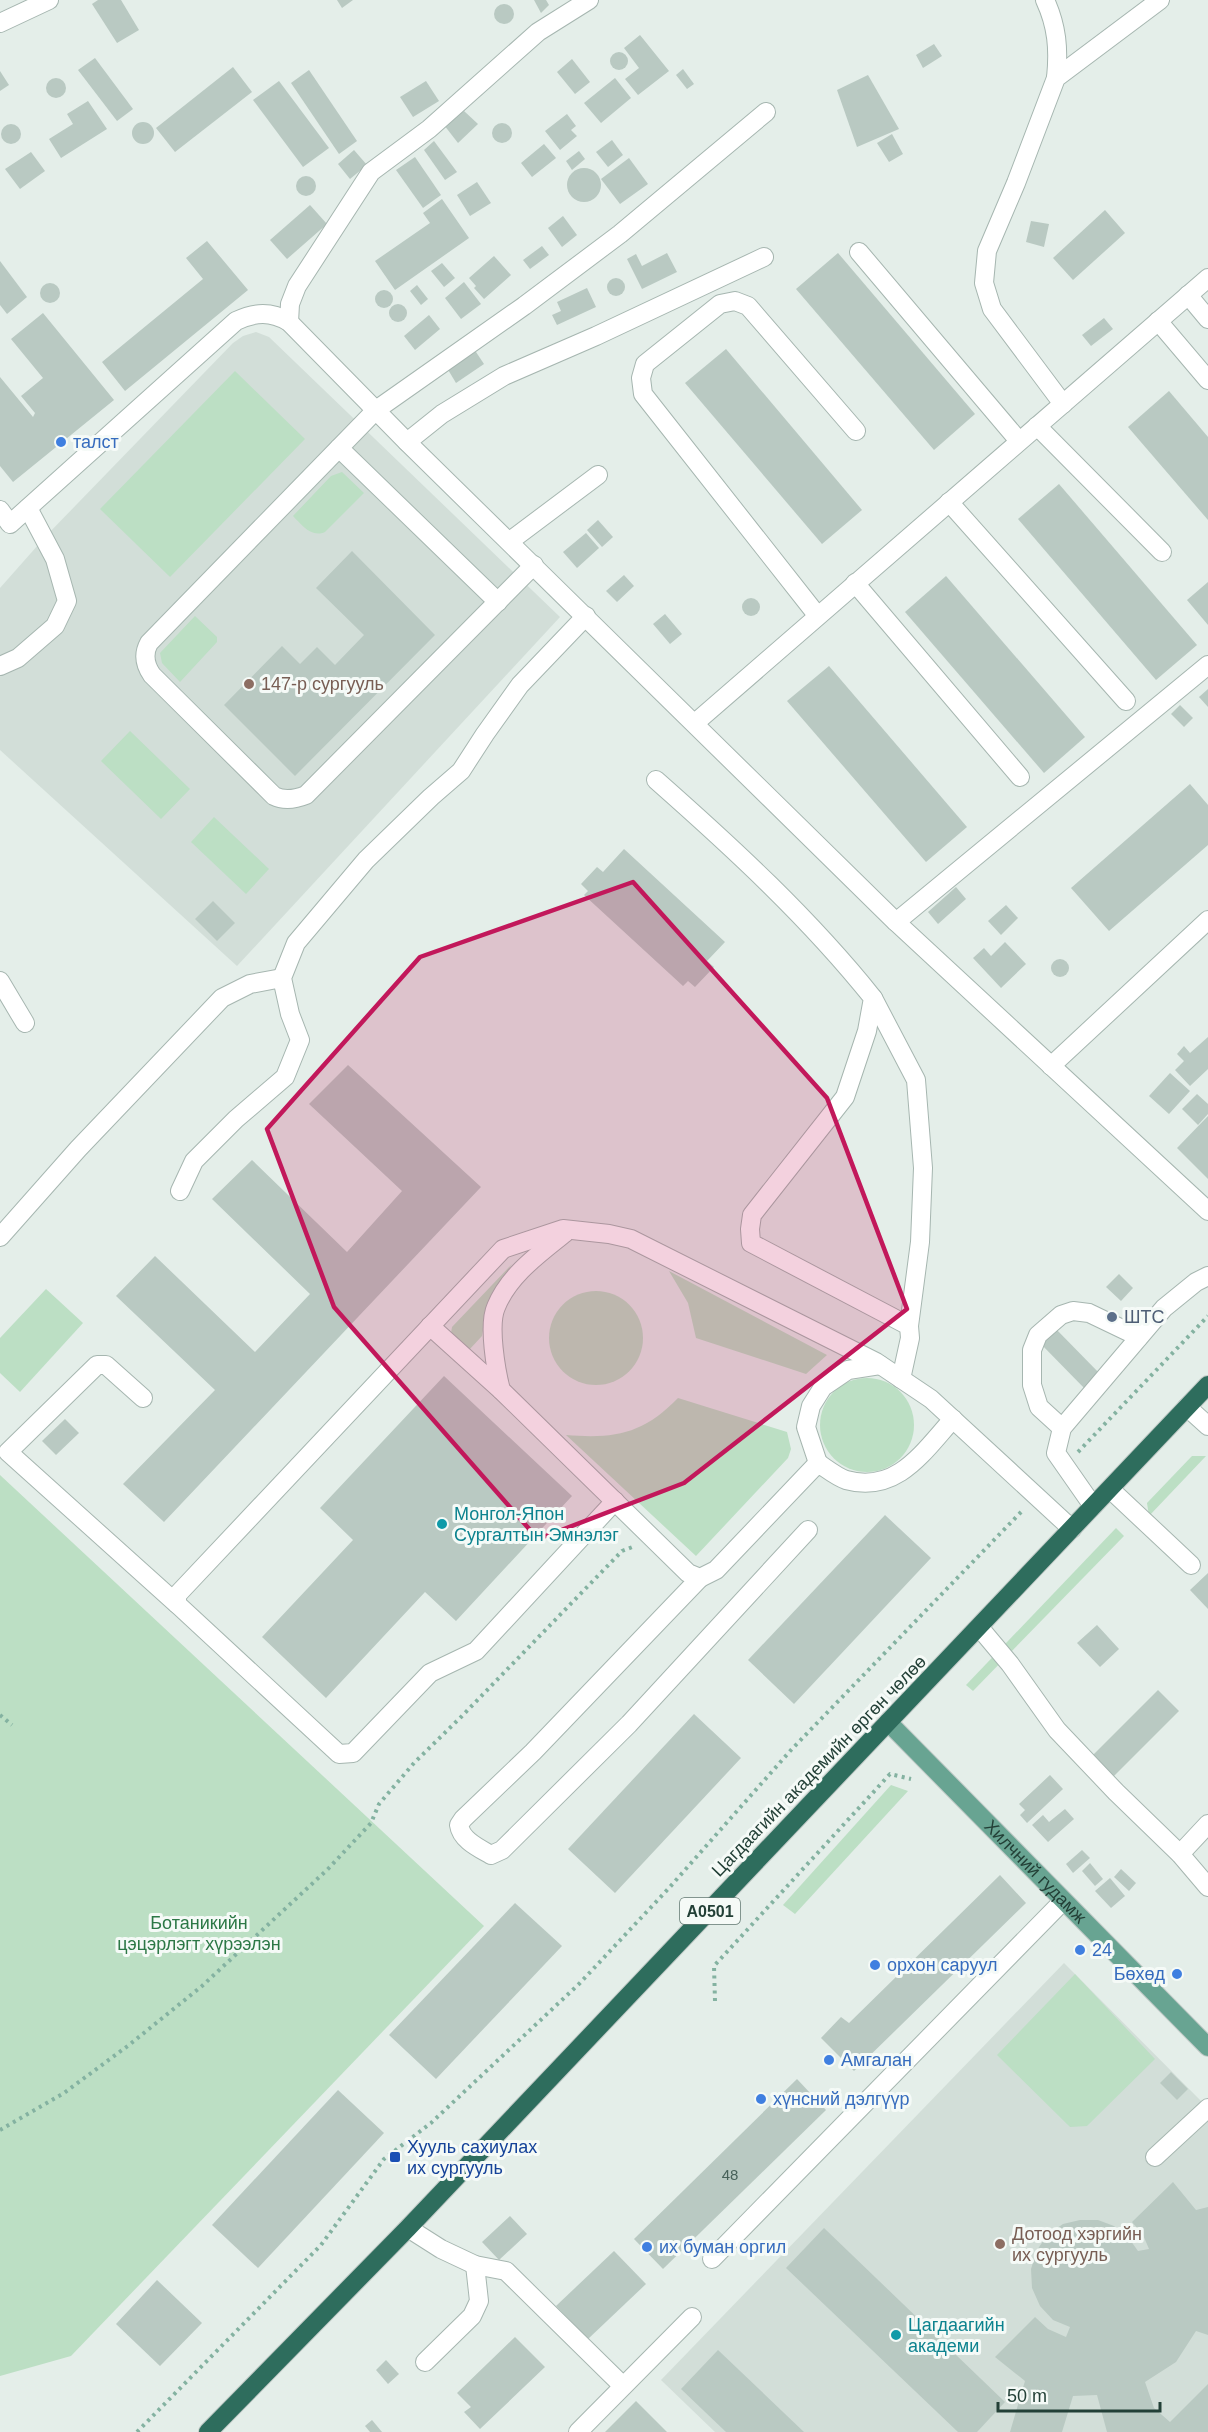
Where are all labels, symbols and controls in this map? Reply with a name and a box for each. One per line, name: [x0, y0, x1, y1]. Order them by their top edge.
place label: талст: [73, 432, 119, 452]
marker: талст: [54, 435, 68, 449]
place label: 147-р сургууль: [261, 674, 384, 694]
marker: 147-р сургууль: [242, 677, 256, 691]
place label: ШТС: [1124, 1307, 1165, 1327]
marker: ШТС: [1105, 1310, 1119, 1324]
place label: Монгол-Япон Сургалтын Эмнэлэг: [454, 1504, 619, 1545]
marker: Монгол-Япон Сургалтын Эмнэлэг: [435, 1517, 449, 1531]
street label: Цагдаагийн академийн өргөн чөлөө: [708, 1651, 930, 1881]
street label: Хилчний гудамж: [980, 1816, 1090, 1927]
road number: A0501: [680, 1898, 740, 1924]
park label: Ботаникийн цэцэрлэгт хүрээлэн: [117, 1913, 281, 1954]
place label: 24: [1092, 1940, 1112, 1960]
marker: 24: [1073, 1943, 1087, 1957]
place label: орхон саруул: [887, 1955, 998, 1975]
marker: орхон саруул: [868, 1958, 882, 1972]
place label: Бөхөд: [1114, 1964, 1165, 1984]
marker: Бөхөд: [1170, 1967, 1184, 1981]
place label: Амгалан: [841, 2050, 912, 2070]
marker: Амгалан: [822, 2053, 836, 2067]
place label: хүнсний дэлгүүр: [773, 2089, 910, 2109]
marker: хүнсний дэлгүүр: [754, 2092, 768, 2106]
place label: Хууль сахиулах их сургууль: [407, 2137, 537, 2178]
marker: Хууль сахиулах их сургууль: [388, 2150, 402, 2164]
house number: 48: [722, 2166, 738, 2183]
place label: Дотоод хэргийн их сургууль: [1012, 2224, 1142, 2265]
place label: их буман оргил: [659, 2237, 786, 2257]
marker: Дотоод хэргийн их сургууль: [993, 2237, 1007, 2251]
marker: их буман оргил: [640, 2240, 654, 2254]
place label: Цагдаагийн академи: [908, 2315, 1005, 2356]
marker: Цагдаагийн академи: [889, 2328, 903, 2342]
scale bar: [998, 2375, 1160, 2413]
text: 50 m: [1007, 2386, 1047, 2406]

